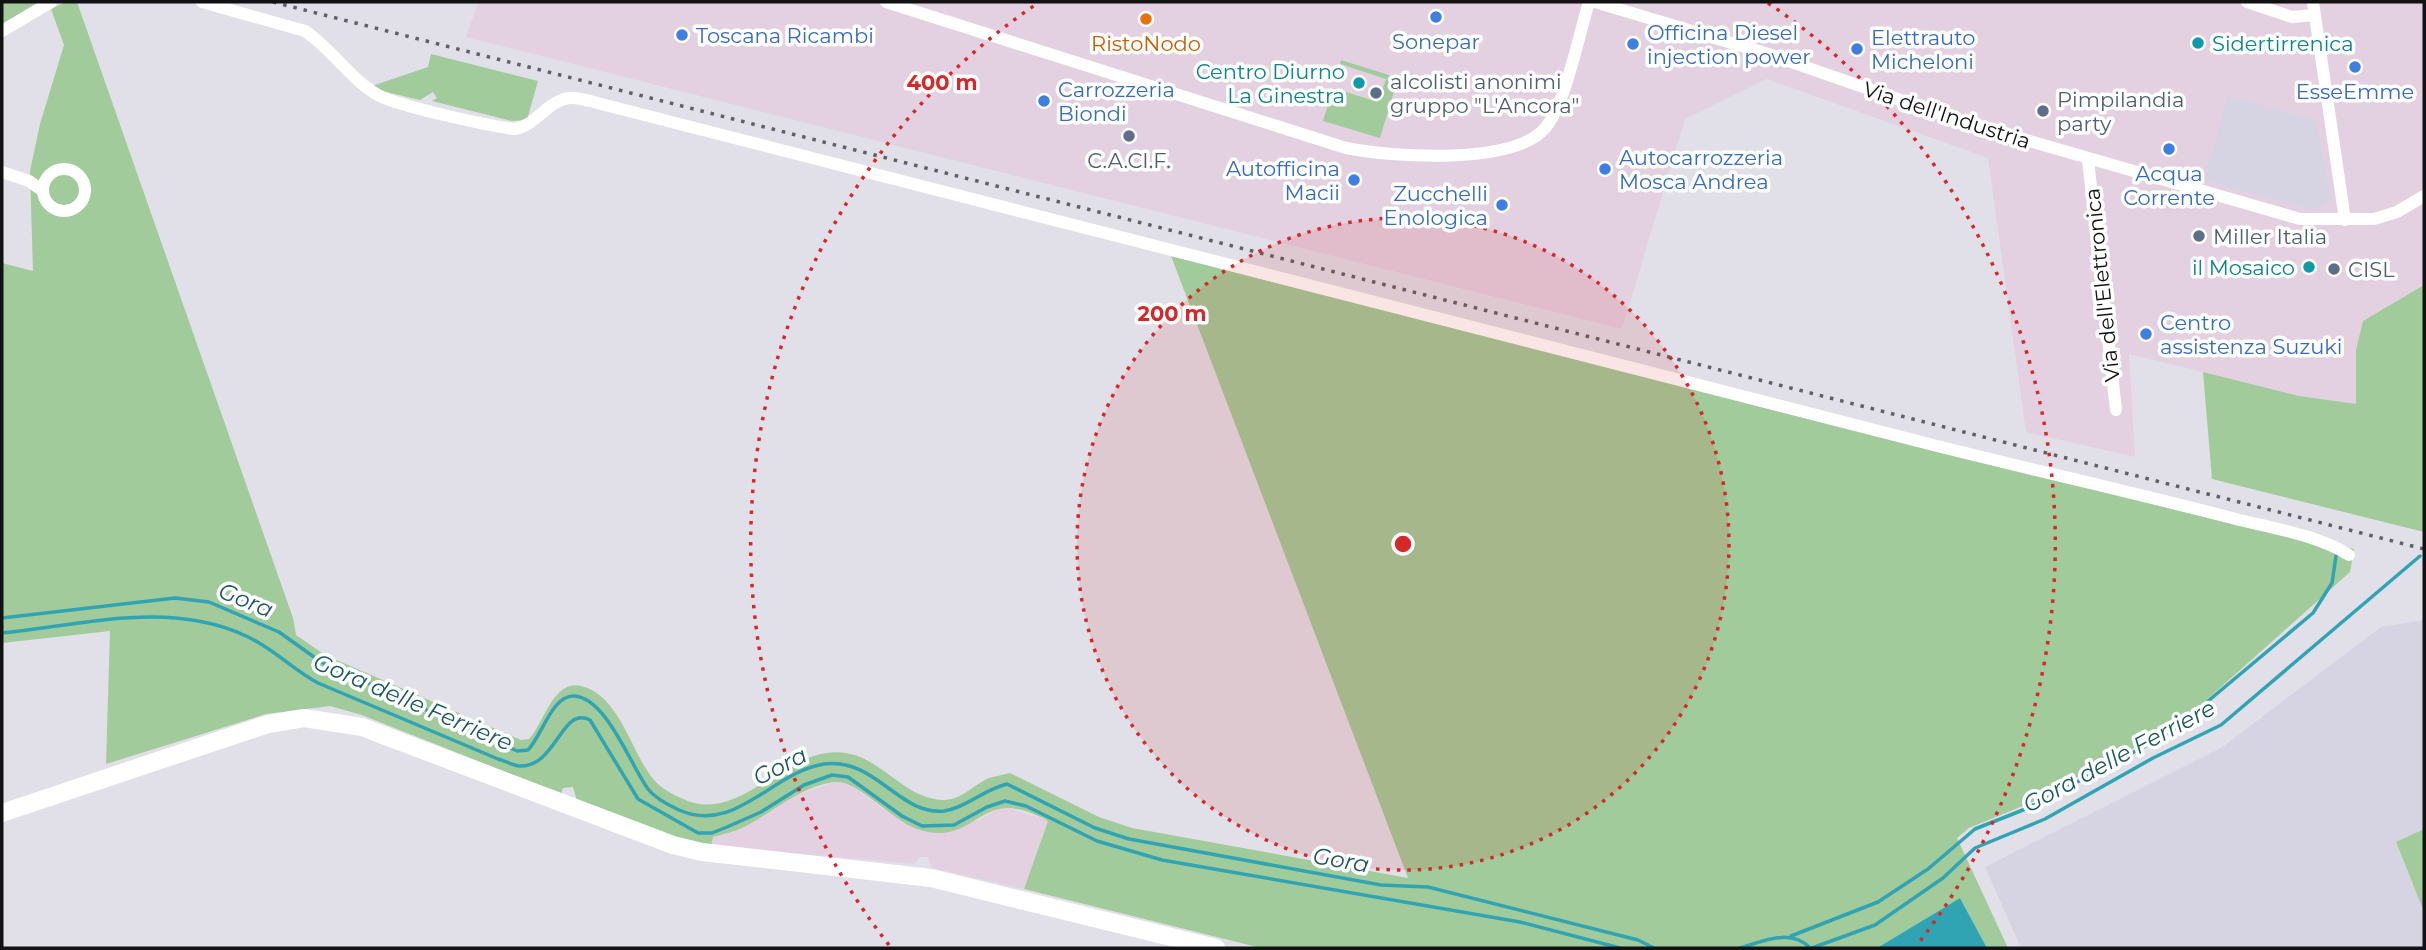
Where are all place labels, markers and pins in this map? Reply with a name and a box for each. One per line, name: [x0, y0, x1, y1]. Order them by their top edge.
marker: Sonepar: [1428, 9, 1444, 25]
marker: RistoNodo: [1138, 11, 1154, 27]
place label: Officina Diesel injection power: [1647, 20, 1811, 69]
place label: Toscana Ricambi: [696, 23, 874, 48]
place label: Elettrauto Micheloni: [1871, 25, 1976, 74]
marker: Toscana Ricambi: [674, 27, 690, 43]
place label: Sonepar: [1392, 29, 1480, 54]
place label: RistoNodo: [1091, 31, 1201, 56]
place label: Sidertirrenica: [2212, 31, 2354, 56]
marker: Sidertirrenica: [2190, 35, 2206, 51]
marker: Officina Diesel injection power: [1625, 36, 1641, 52]
marker: Elettrauto Micheloni: [1849, 41, 1865, 57]
place label: Centro Diurno La Ginestra: [1196, 59, 1345, 108]
marker: EsseEmme: [2347, 59, 2363, 75]
place label: alcolisti anonimi gruppo "L'Ancora": [1390, 69, 1579, 118]
marker: Centro Diurno La Ginestra: [1351, 75, 1367, 91]
place label: Carrozzeria Biondi: [1058, 77, 1175, 126]
place label: EsseEmme: [2296, 79, 2414, 104]
marker: alcolisti anonimi gruppo "L'Ancora": [1368, 85, 1384, 101]
place label: Pimpilandia party: [2057, 87, 2184, 136]
marker: Carrozzeria Biondi: [1036, 93, 1052, 109]
marker: Pimpilandia party: [2035, 103, 2051, 119]
marker: C.A.CI.F.: [1121, 128, 1137, 144]
marker: Acqua Corrente: [2161, 141, 2177, 157]
place label: Autocarrozzeria Mosca Andrea: [1619, 145, 1783, 194]
place label: C.A.CI.F.: [1087, 148, 1171, 173]
place label: Autofficina Macii: [1226, 156, 1340, 205]
marker: Autocarrozzeria Mosca Andrea: [1597, 161, 1613, 177]
place label: Acqua Corrente: [2123, 161, 2215, 210]
marker: Autofficina Macii: [1346, 172, 1362, 188]
place label: Zucchelli Enologica: [1384, 181, 1488, 230]
marker: Zucchelli Enologica: [1494, 197, 1510, 213]
place label: Miller Italia: [2213, 224, 2327, 249]
marker: Miller Italia: [2191, 228, 2207, 244]
place label: il Mosaico: [2192, 255, 2295, 280]
place label: CISL: [2348, 257, 2395, 282]
marker: il Mosaico: [2301, 259, 2317, 275]
marker: CISL: [2326, 261, 2342, 277]
place label: Centro assistenza Suzuki: [2160, 310, 2343, 359]
marker: Centro assistenza Suzuki: [2138, 326, 2154, 342]
centre of rings: [1391, 532, 1415, 556]

